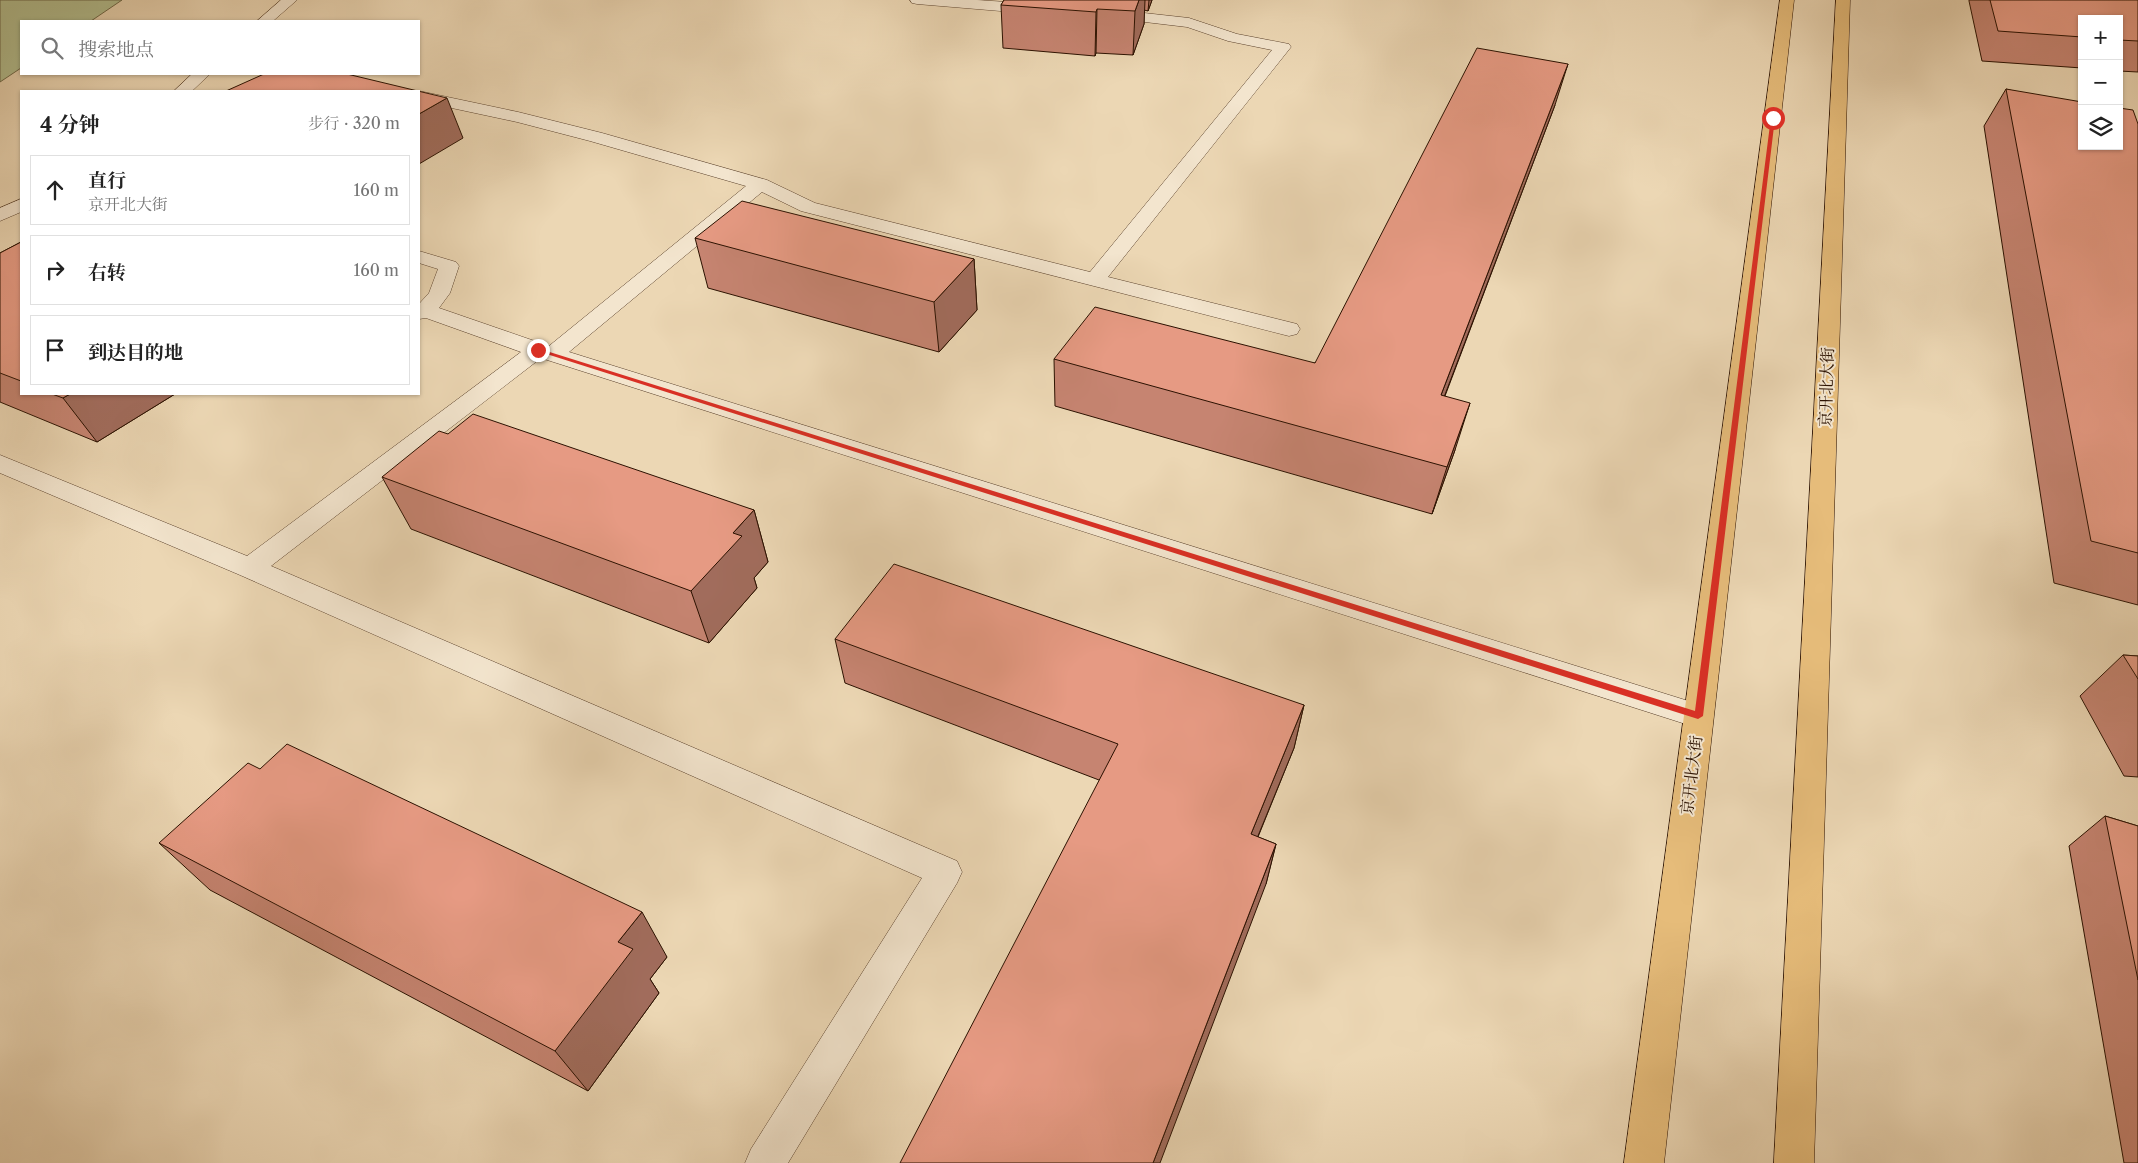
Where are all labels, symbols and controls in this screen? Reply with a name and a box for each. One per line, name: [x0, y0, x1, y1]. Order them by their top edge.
map controls: [2078, 15, 2123, 150]
button: +: [2078, 15, 2123, 60]
search box: [20, 20, 420, 75]
icon: search: [38, 34, 66, 62]
text: 搜索地点: [78, 38, 154, 61]
button: −: [2078, 60, 2123, 105]
button: layers: [2078, 105, 2123, 150]
route start: [1762, 107, 1785, 130]
text: 4 分钟: [40, 112, 100, 137]
text: 步行 · 320 m: [308, 113, 400, 133]
text: 直行: [88, 169, 126, 192]
icon: ahead: [41, 176, 69, 204]
text: 160 m: [354, 180, 399, 200]
text: 京开北大街: [88, 194, 168, 214]
icon: right: [41, 256, 69, 284]
text: 160 m: [354, 260, 399, 280]
text: 右转: [88, 261, 126, 284]
icon: arrive: [41, 336, 69, 364]
route end: [527, 339, 550, 362]
text: 到达目的地: [88, 341, 183, 364]
street label: 京开北大街: [1815, 347, 1837, 427]
street label: 京开北大街: [1676, 734, 1706, 816]

